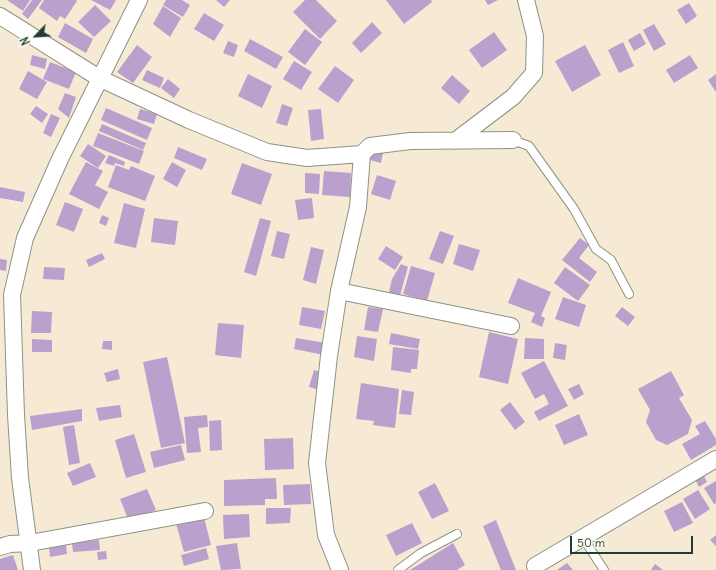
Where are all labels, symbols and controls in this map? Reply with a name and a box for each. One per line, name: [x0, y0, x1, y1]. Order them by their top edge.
north arrow: [16, 16, 56, 56]
text: N: [17, 35, 33, 47]
scale bar: [572, 528, 695, 554]
text: 50 m: [577, 535, 605, 550]

